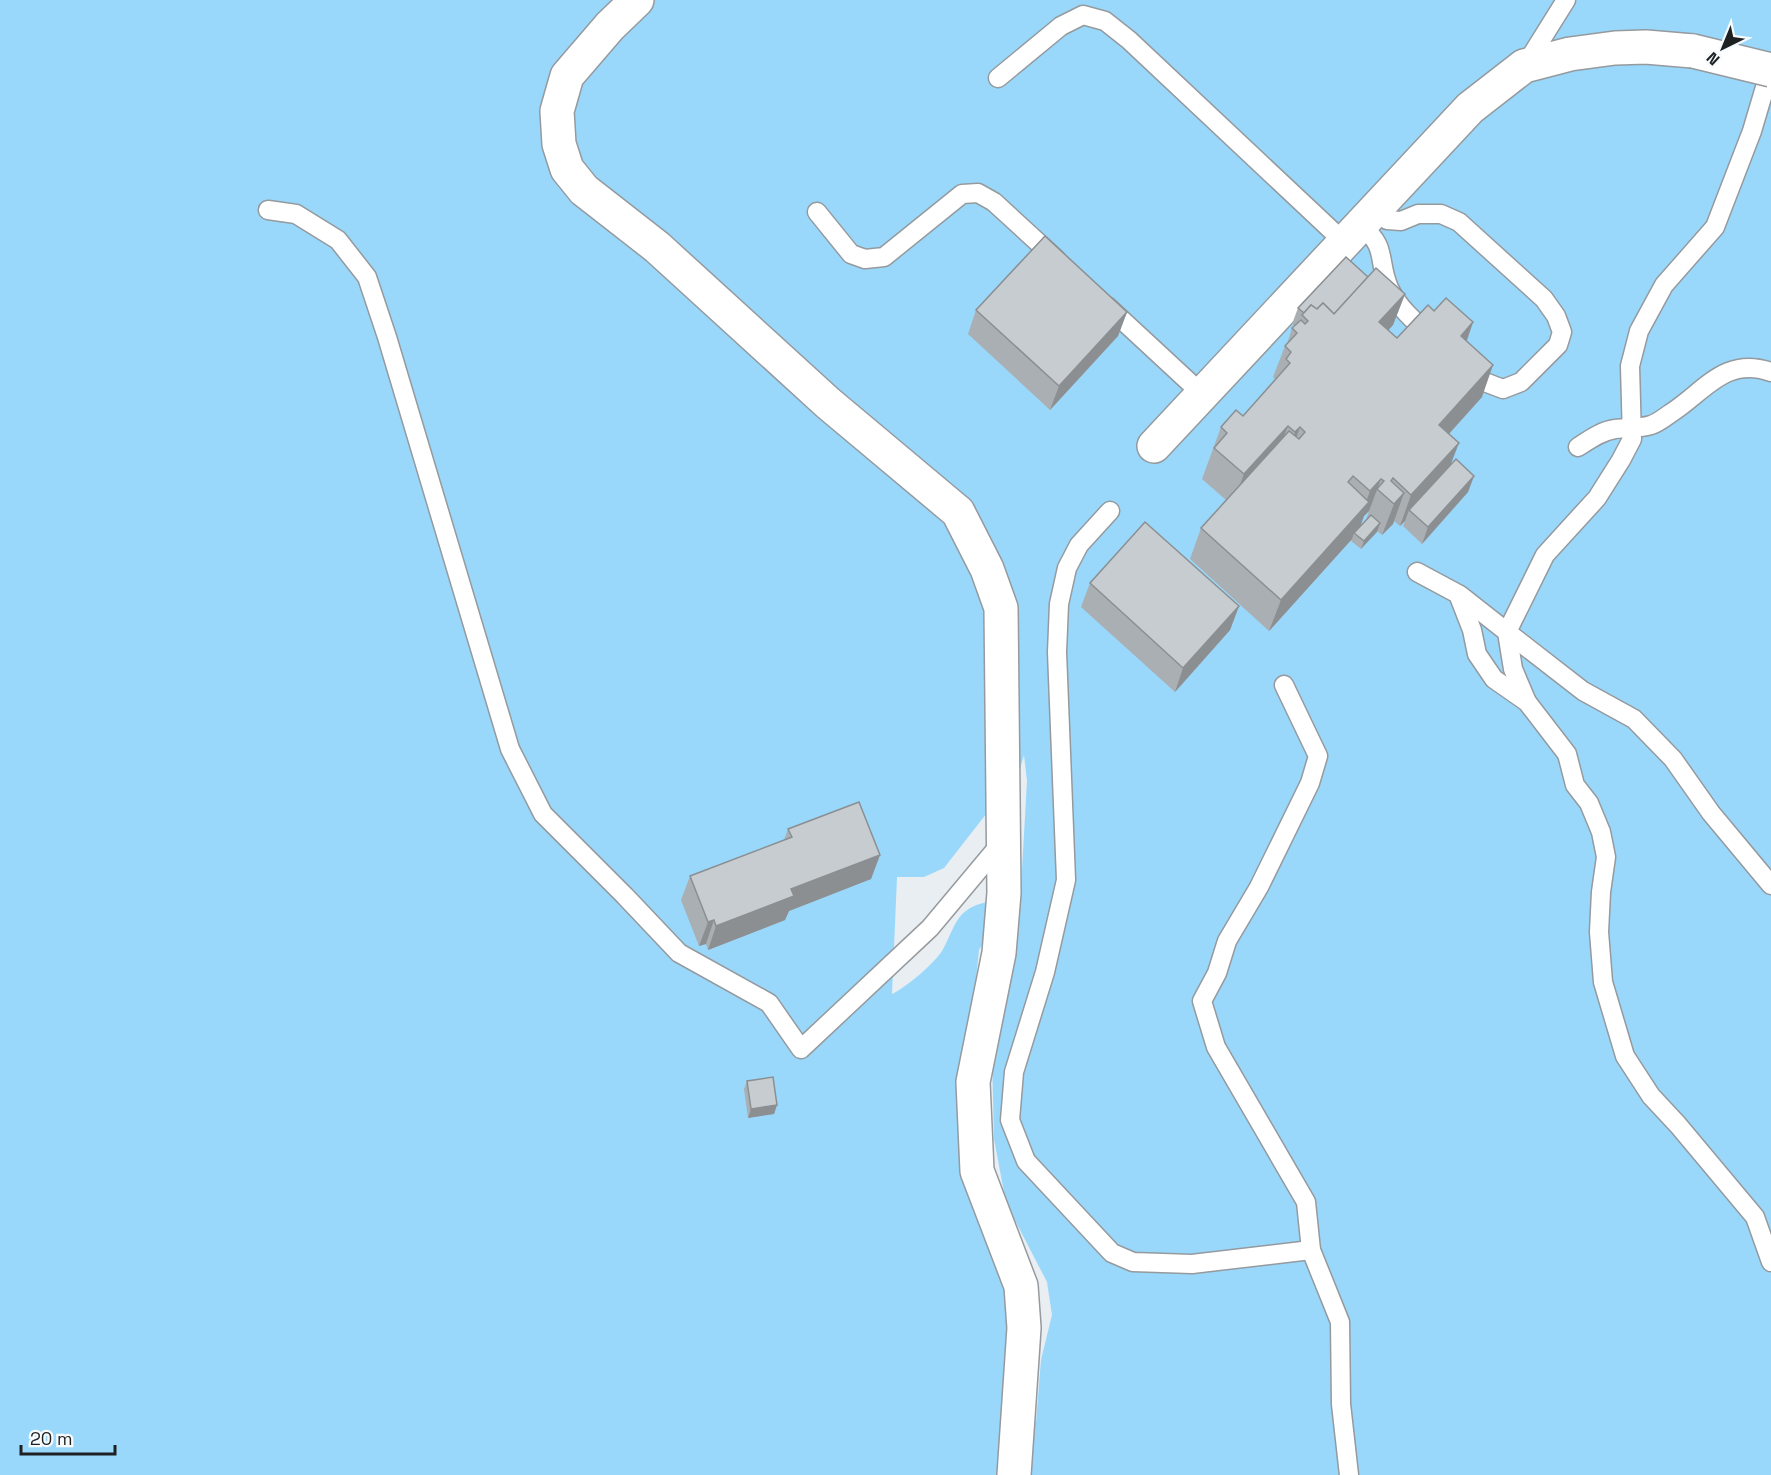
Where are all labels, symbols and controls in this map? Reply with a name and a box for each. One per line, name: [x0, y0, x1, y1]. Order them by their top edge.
north arrow: [1693, 18, 1753, 78]
text: N: [1702, 47, 1724, 70]
scale bar: [21, 1418, 116, 1456]
text: 20 m: [30, 1427, 73, 1450]

